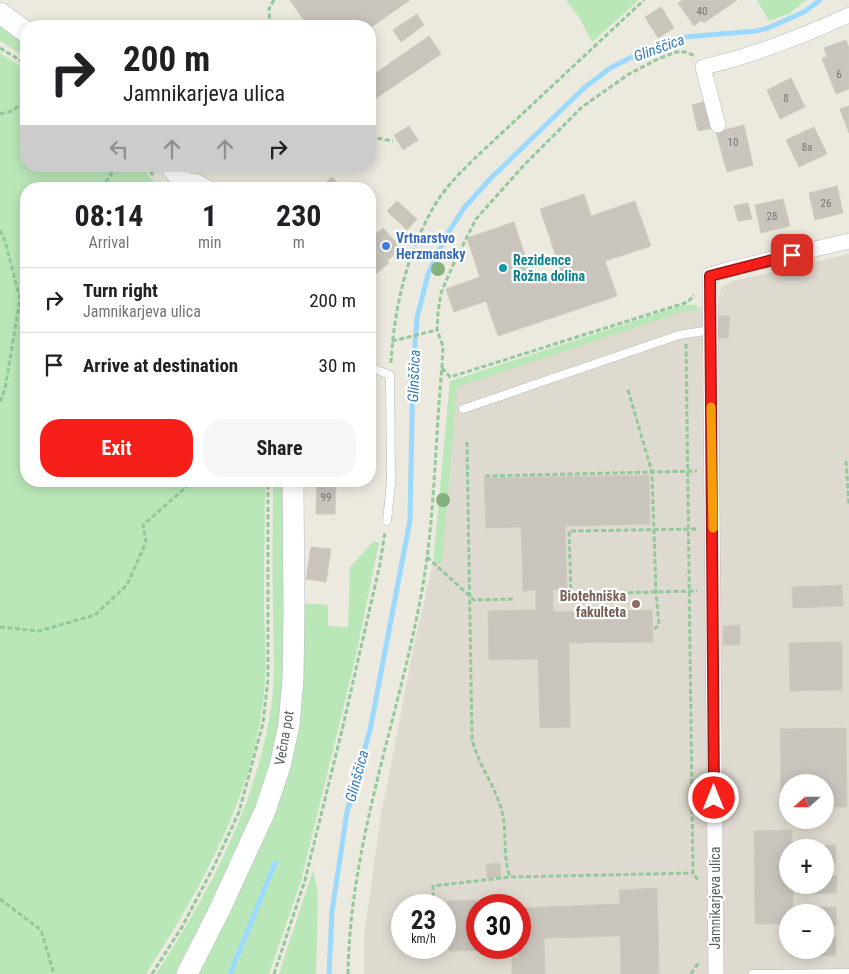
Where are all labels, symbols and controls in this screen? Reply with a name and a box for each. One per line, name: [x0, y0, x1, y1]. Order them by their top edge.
house number: 40: [697, 5, 707, 18]
water label: Glinščica: [631, 31, 687, 65]
text: 200 m: [123, 39, 210, 80]
icon: right: [40, 40, 105, 105]
house number: 6: [836, 68, 842, 81]
text: Jamnikarjeva ulica: [123, 81, 285, 106]
house number: 8: [783, 92, 789, 105]
icon: left: [105, 135, 133, 163]
icon: ahead: [158, 135, 186, 163]
icon: ahead: [211, 135, 239, 163]
icon: right: [264, 135, 292, 163]
house number: 10: [728, 136, 738, 149]
house number: 8a: [802, 141, 812, 154]
house number: 26: [821, 197, 831, 210]
text: 08:14: [75, 198, 143, 233]
text: 1: [202, 198, 217, 233]
text: 230: [276, 198, 321, 233]
house number: 28: [767, 210, 777, 223]
place label: Vrtnarstvo Herzmansky: [396, 230, 466, 262]
text: Arrival: [89, 233, 129, 252]
text: min: [198, 233, 221, 252]
text: m: [293, 233, 305, 252]
pin: [771, 234, 813, 276]
marker: Vrtnarstvo Herzmansky: [380, 240, 392, 252]
icon: arrive: [778, 241, 806, 269]
place label: Rezidence Rožna dolina: [513, 252, 585, 284]
marker: Rezidence Rožna dolina: [497, 262, 509, 274]
text: Turn right: [83, 279, 158, 302]
icon: right: [40, 286, 68, 314]
text: 200 m: [309, 289, 356, 312]
text: Jamnikarjeva ulica: [83, 302, 201, 321]
water label: Glinščica: [404, 349, 424, 403]
icon: arrive: [40, 351, 68, 379]
text: Arrive at destination: [83, 354, 238, 377]
text: 30 m: [319, 354, 356, 377]
button: Exit: [40, 419, 193, 477]
button: Share: [203, 419, 356, 477]
house number: 99: [321, 491, 331, 504]
place label: Biotehniška fakulteta: [560, 588, 626, 620]
marker: Biotehniška fakulteta: [630, 598, 642, 610]
street label: Večna pot: [271, 709, 297, 767]
water label: Glinščica: [341, 748, 373, 804]
position arrow: [687, 771, 739, 823]
north arrow: [779, 774, 834, 829]
map controls: [779, 774, 834, 959]
button: +: [779, 839, 834, 894]
street label: Jamnikarjeva ulica: [707, 846, 723, 950]
speed limit sign: 30: [466, 894, 531, 959]
button: −: [779, 904, 834, 959]
text: 23: [411, 906, 436, 935]
text: km/h: [411, 932, 436, 946]

